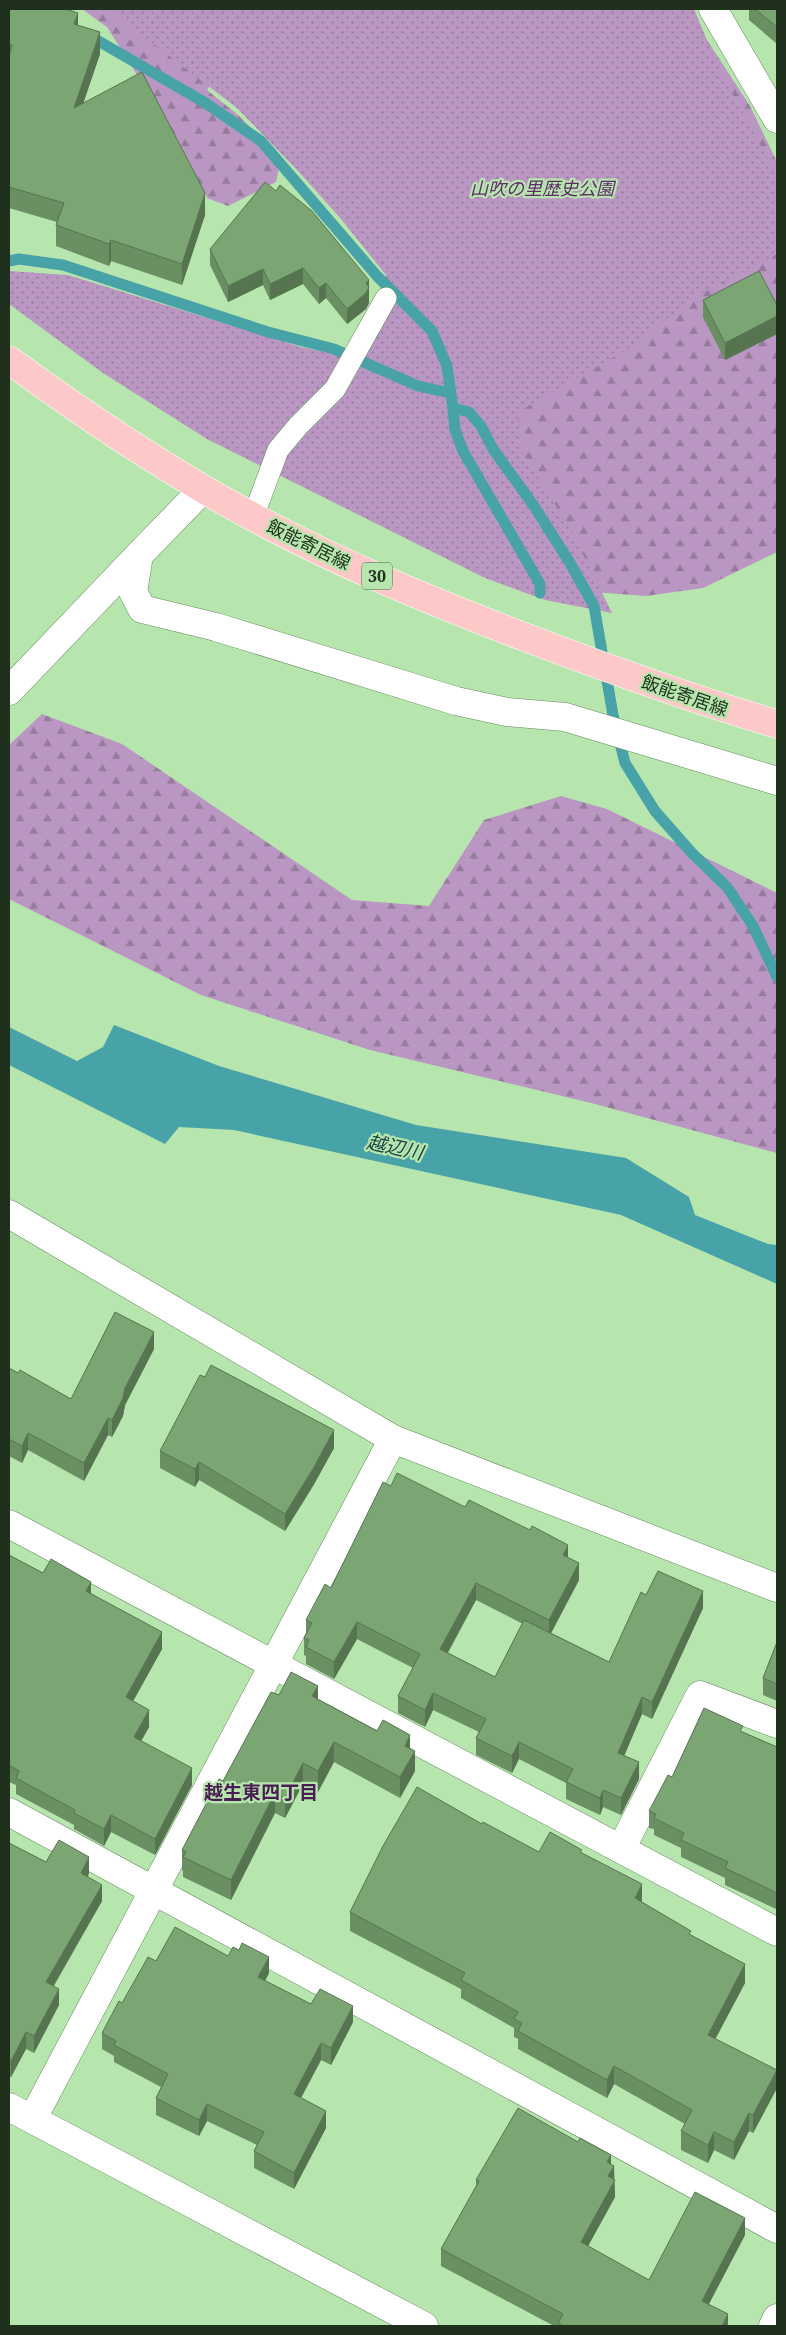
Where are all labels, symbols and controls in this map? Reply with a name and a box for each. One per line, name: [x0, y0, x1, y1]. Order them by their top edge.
park label: 山吹の里歴史公園: [470, 176, 617, 200]
street label: 飯能寄居線: [263, 513, 355, 575]
road number: 30: [362, 562, 392, 590]
street label: 飯能寄居線: [639, 669, 731, 721]
water label: 越辺川: [364, 1128, 428, 1166]
district label: 越生東四丁目: [204, 1779, 318, 1805]

